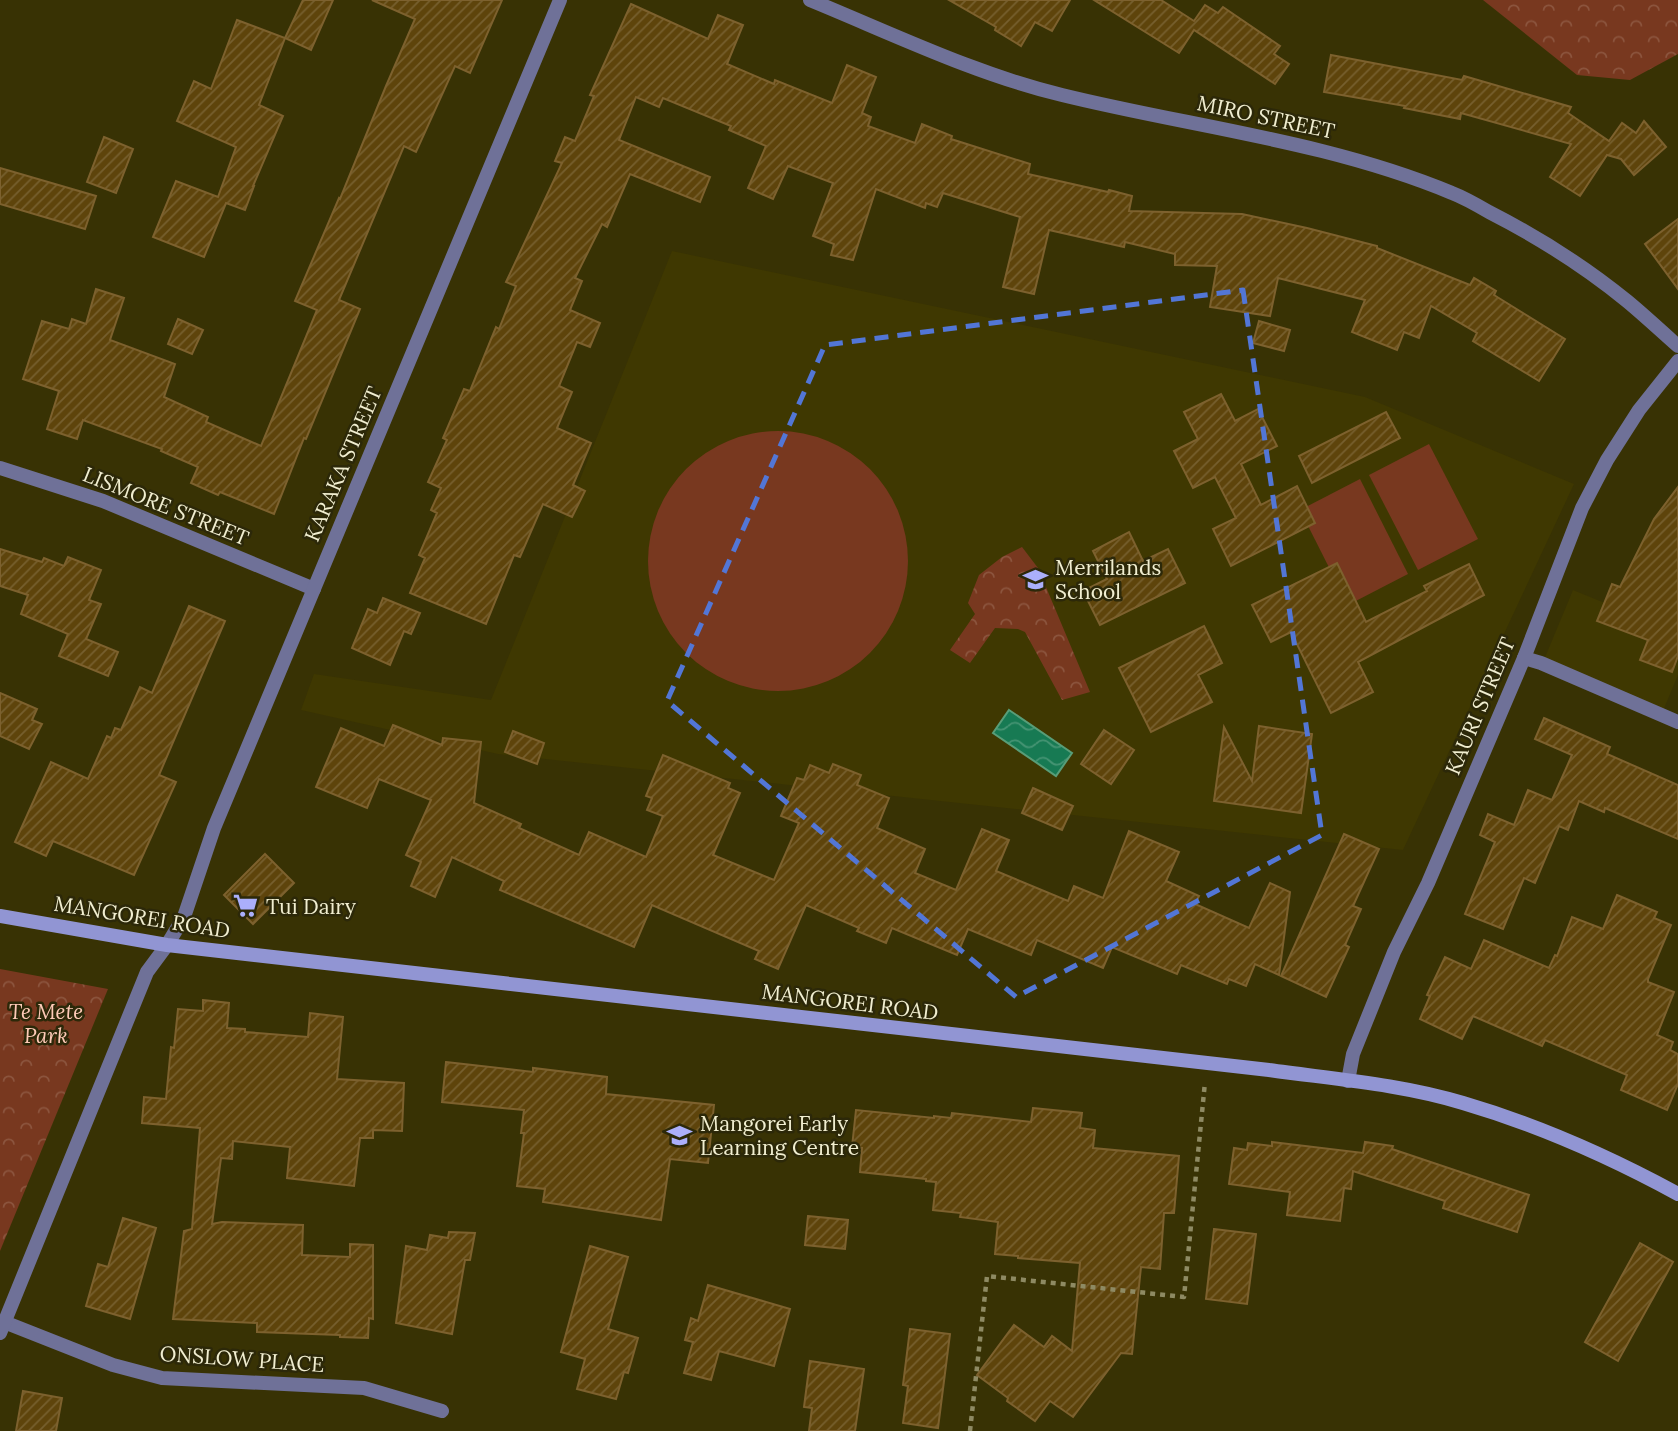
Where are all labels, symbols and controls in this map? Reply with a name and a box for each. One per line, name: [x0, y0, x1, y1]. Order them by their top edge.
street label: MIRO STREET: [1195, 89, 1337, 145]
street label: KARAKA STREET: [298, 382, 388, 546]
street label: LISMORE STREET: [79, 460, 253, 552]
place label: Merrilands School: [1055, 554, 1161, 605]
school or university icon: Merrilands School: [1021, 565, 1049, 593]
street label: KAURI STREET: [1439, 633, 1521, 779]
street label: MANGOREI ROAD: [52, 890, 232, 944]
supermarket icon: Tui Dairy: [232, 892, 260, 920]
place label: Tui Dairy: [266, 893, 356, 920]
street label: MANGOREI ROAD: [760, 978, 940, 1026]
park label: Te Mete Park: [9, 998, 83, 1049]
place label: Mangorei Early Learning Centre: [700, 1110, 859, 1161]
school or university icon: Mangorei Early Learning Centre: [666, 1121, 694, 1149]
street label: ONSLOW PLACE: [159, 1340, 325, 1378]

